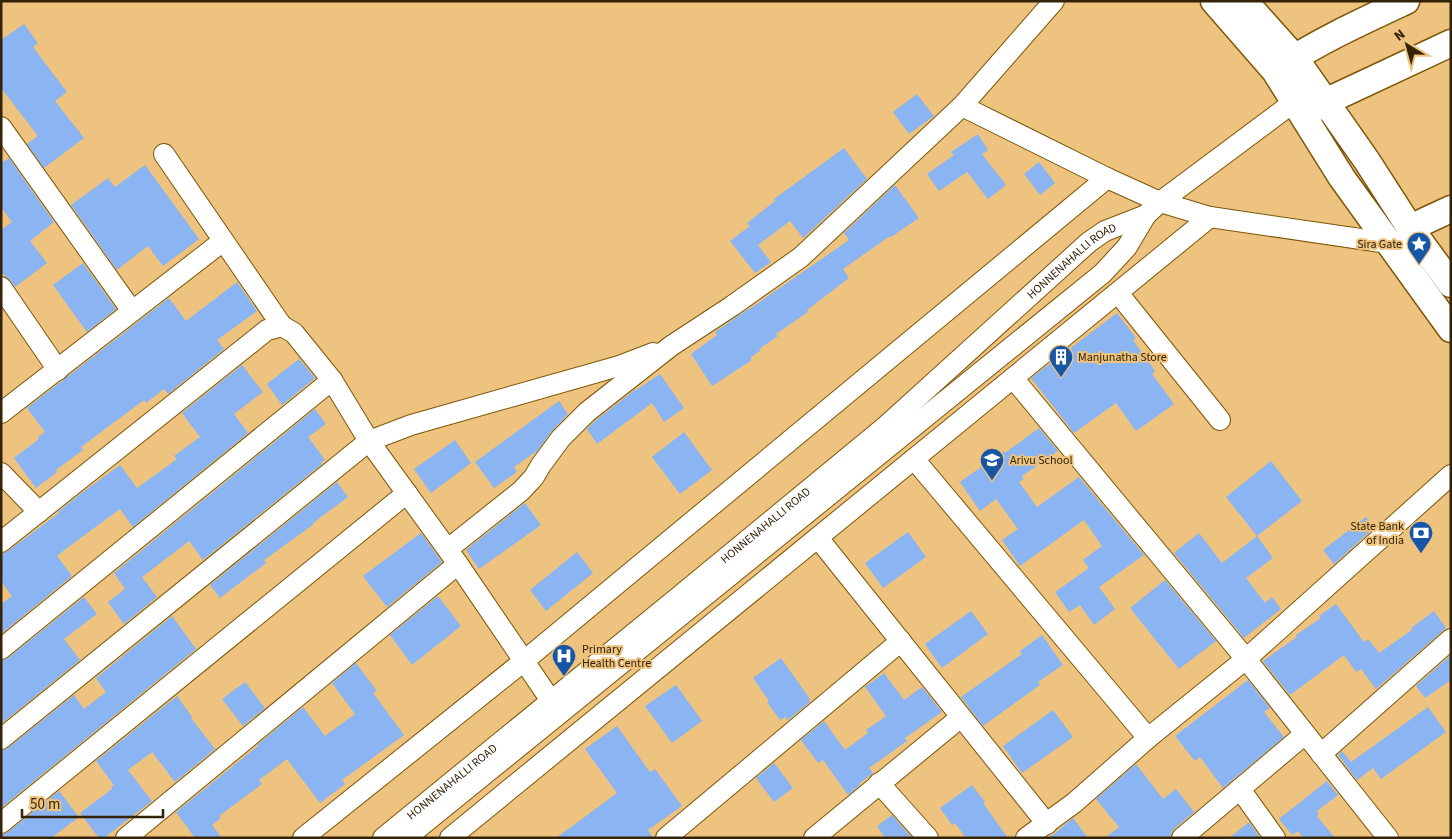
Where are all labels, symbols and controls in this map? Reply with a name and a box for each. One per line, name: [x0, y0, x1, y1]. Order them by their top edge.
north arrow: [1382, 20, 1432, 70]
text: N: [1390, 25, 1410, 46]
street label: HONNENAHALLI ROAD: [1023, 219, 1119, 303]
place icon: Sira Gate: [1406, 231, 1432, 265]
place label: Sira Gate: [1357, 236, 1402, 253]
building icon: Manjunatha Store: [1048, 344, 1074, 378]
place label: Manjunatha Store: [1078, 349, 1167, 366]
school or university icon: Arivu School: [979, 447, 1005, 481]
place label: Arivu School: [1010, 452, 1073, 469]
street label: HONNENAHALLI ROAD: [717, 483, 814, 568]
place label: State Bank of India: [1350, 518, 1404, 549]
bank icon: State Bank of India: [1408, 520, 1434, 554]
place label: Primary Health Centre: [582, 641, 651, 672]
hospital icon: Primary Health Centre: [551, 643, 577, 677]
street label: HONNENAHALLI ROAD: [403, 740, 501, 824]
scale bar: [22, 786, 164, 818]
text: 50 m: [30, 794, 60, 815]

